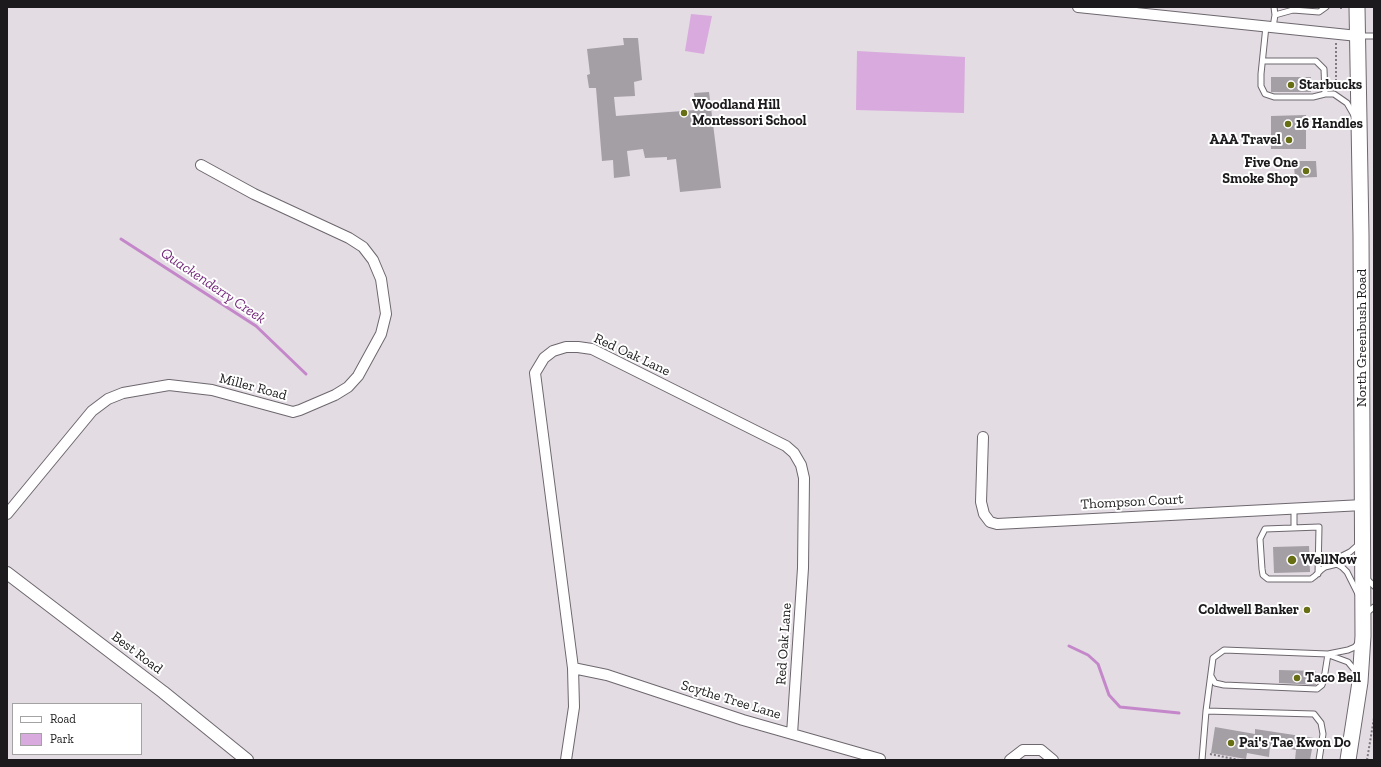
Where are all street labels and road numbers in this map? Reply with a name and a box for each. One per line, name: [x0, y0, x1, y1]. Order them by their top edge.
street label: North Greenbush Road: [1354, 269, 1370, 407]
street label: Red Oak Lane: [591, 330, 673, 380]
street label: Miller Road: [217, 370, 289, 404]
street label: Thompson Court: [1080, 491, 1184, 513]
street label: Red Oak Lane: [773, 602, 795, 686]
street label: Best Road: [108, 628, 166, 678]
street label: Scythe Tree Lane: [679, 677, 783, 723]

